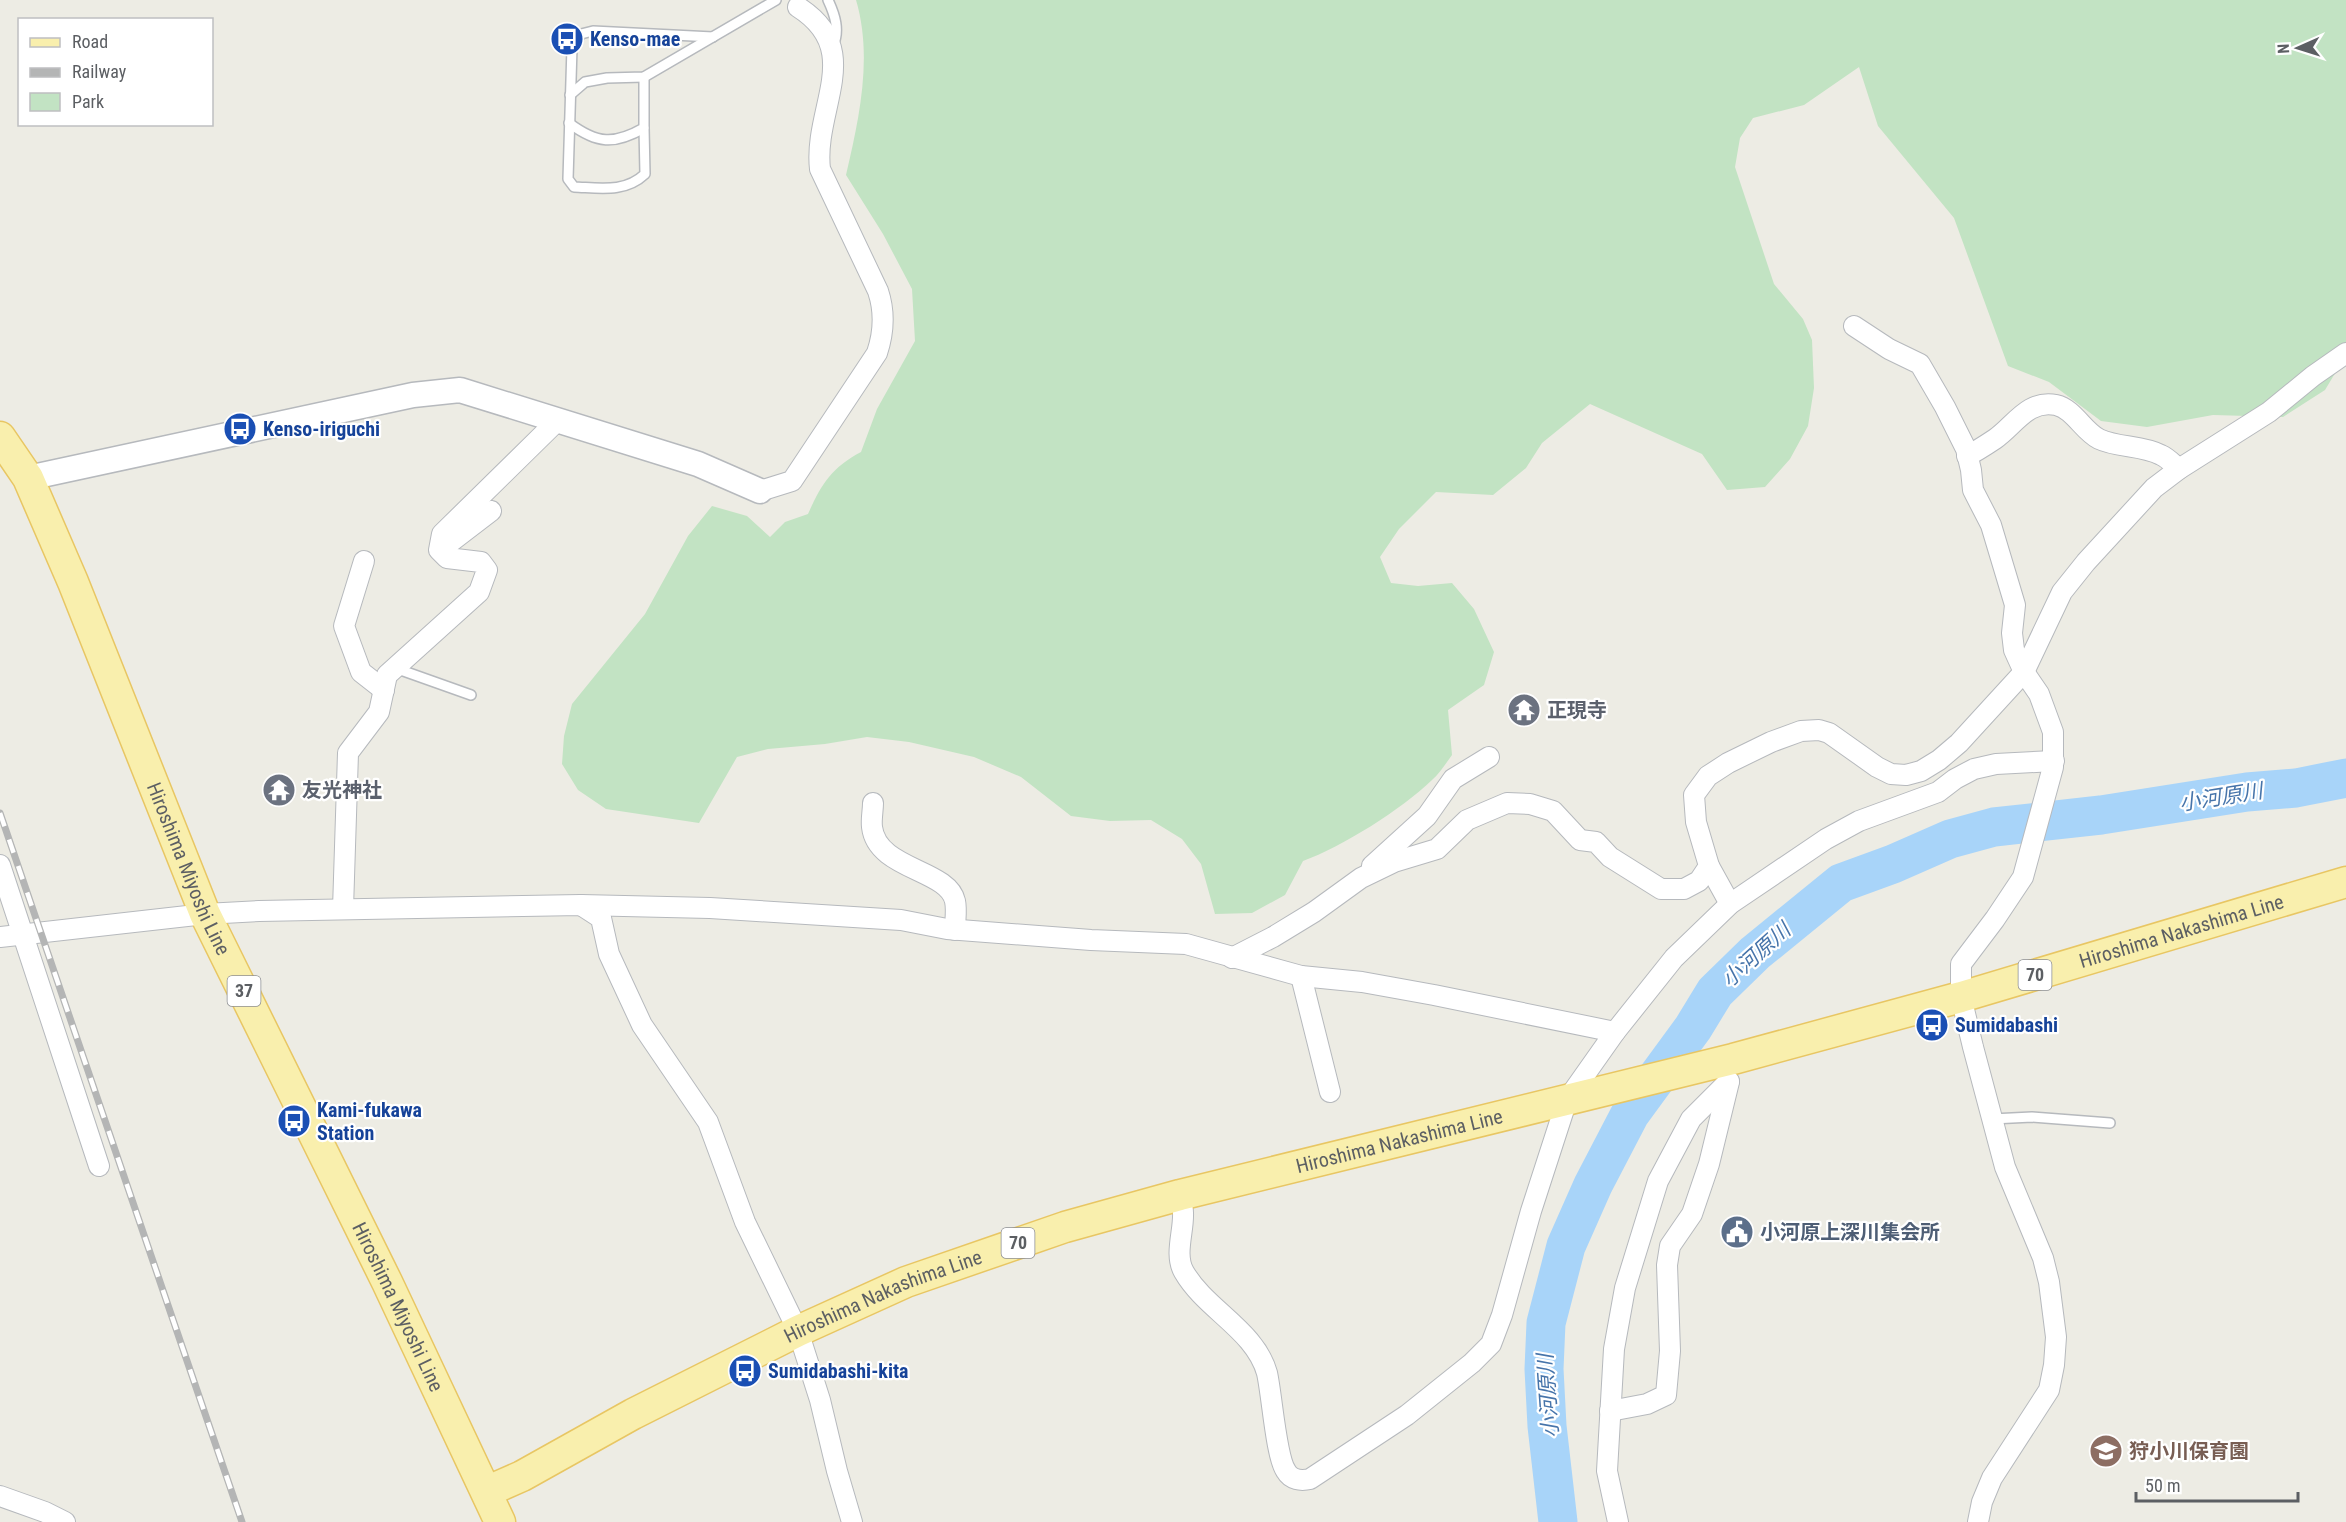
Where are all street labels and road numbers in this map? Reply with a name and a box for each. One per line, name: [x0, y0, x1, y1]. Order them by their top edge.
street label: Hiroshima Miyoshi Line: [142, 779, 235, 959]
street label: Hiroshima Nakashima Line: [2076, 889, 2286, 973]
road number: 70: [2018, 960, 2052, 990]
road number: 37: [228, 976, 260, 1006]
street label: Hiroshima Nakashima Line: [1293, 1104, 1505, 1178]
street label: Hiroshima Miyoshi Line: [347, 1218, 449, 1395]
road number: 70: [1002, 1228, 1034, 1258]
street label: Hiroshima Nakashima Line: [780, 1245, 985, 1348]

